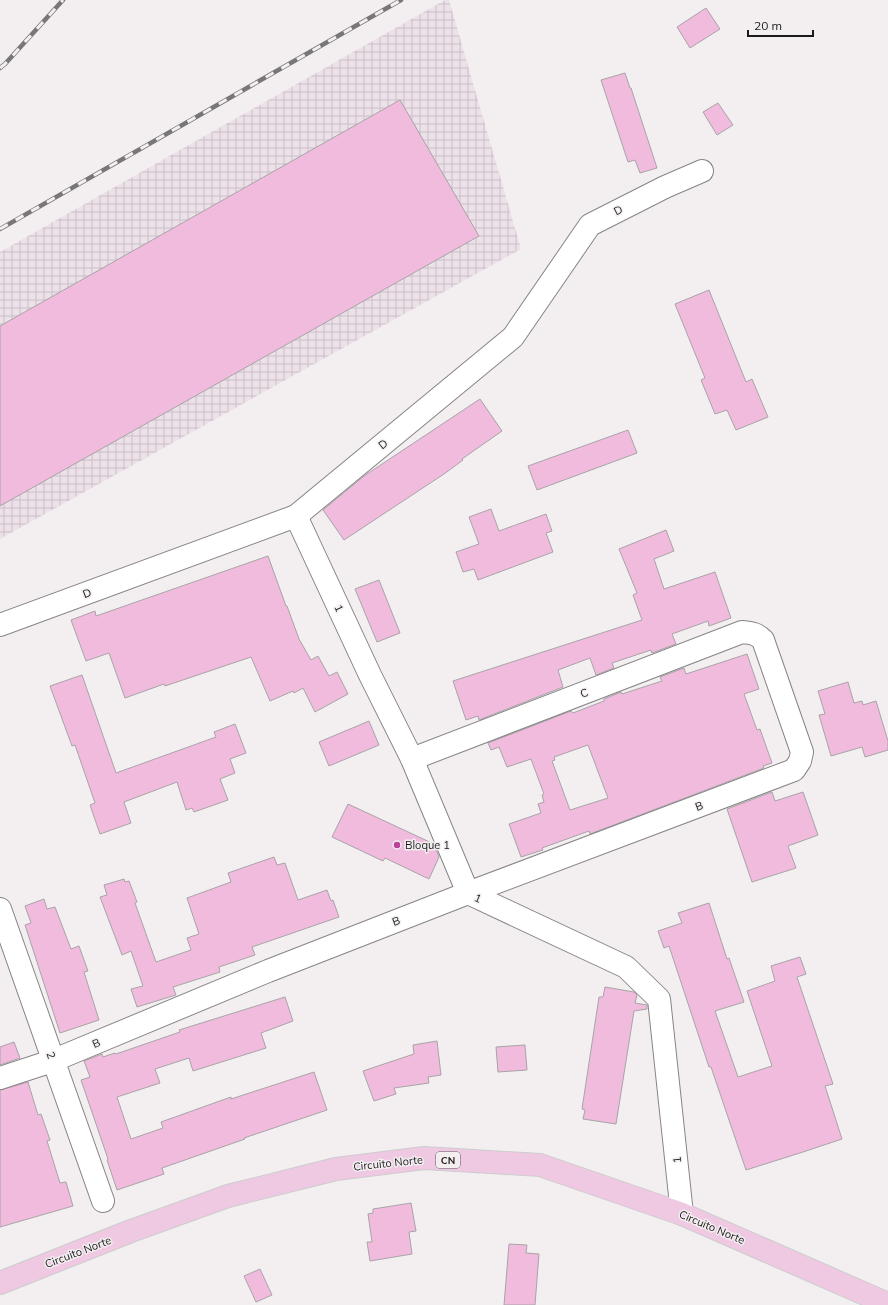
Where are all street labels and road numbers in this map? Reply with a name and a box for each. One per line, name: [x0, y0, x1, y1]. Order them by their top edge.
street label: D: [611, 202, 625, 218]
street label: D: [375, 436, 391, 452]
street label: D: [81, 585, 93, 601]
street label: 1: [331, 602, 347, 614]
street label: C: [578, 685, 590, 701]
street label: B: [693, 798, 705, 814]
street label: 1: [472, 890, 484, 906]
street label: B: [390, 913, 402, 929]
street label: B: [90, 1035, 102, 1051]
street label: 2: [43, 1050, 59, 1061]
street label: Circuito Norte: [352, 1152, 424, 1174]
road number: CN: [436, 1152, 460, 1168]
street label: 1: [670, 1156, 684, 1164]
street label: Circuito Norte: [677, 1207, 747, 1247]
street label: Circuito Norte: [43, 1233, 113, 1271]

